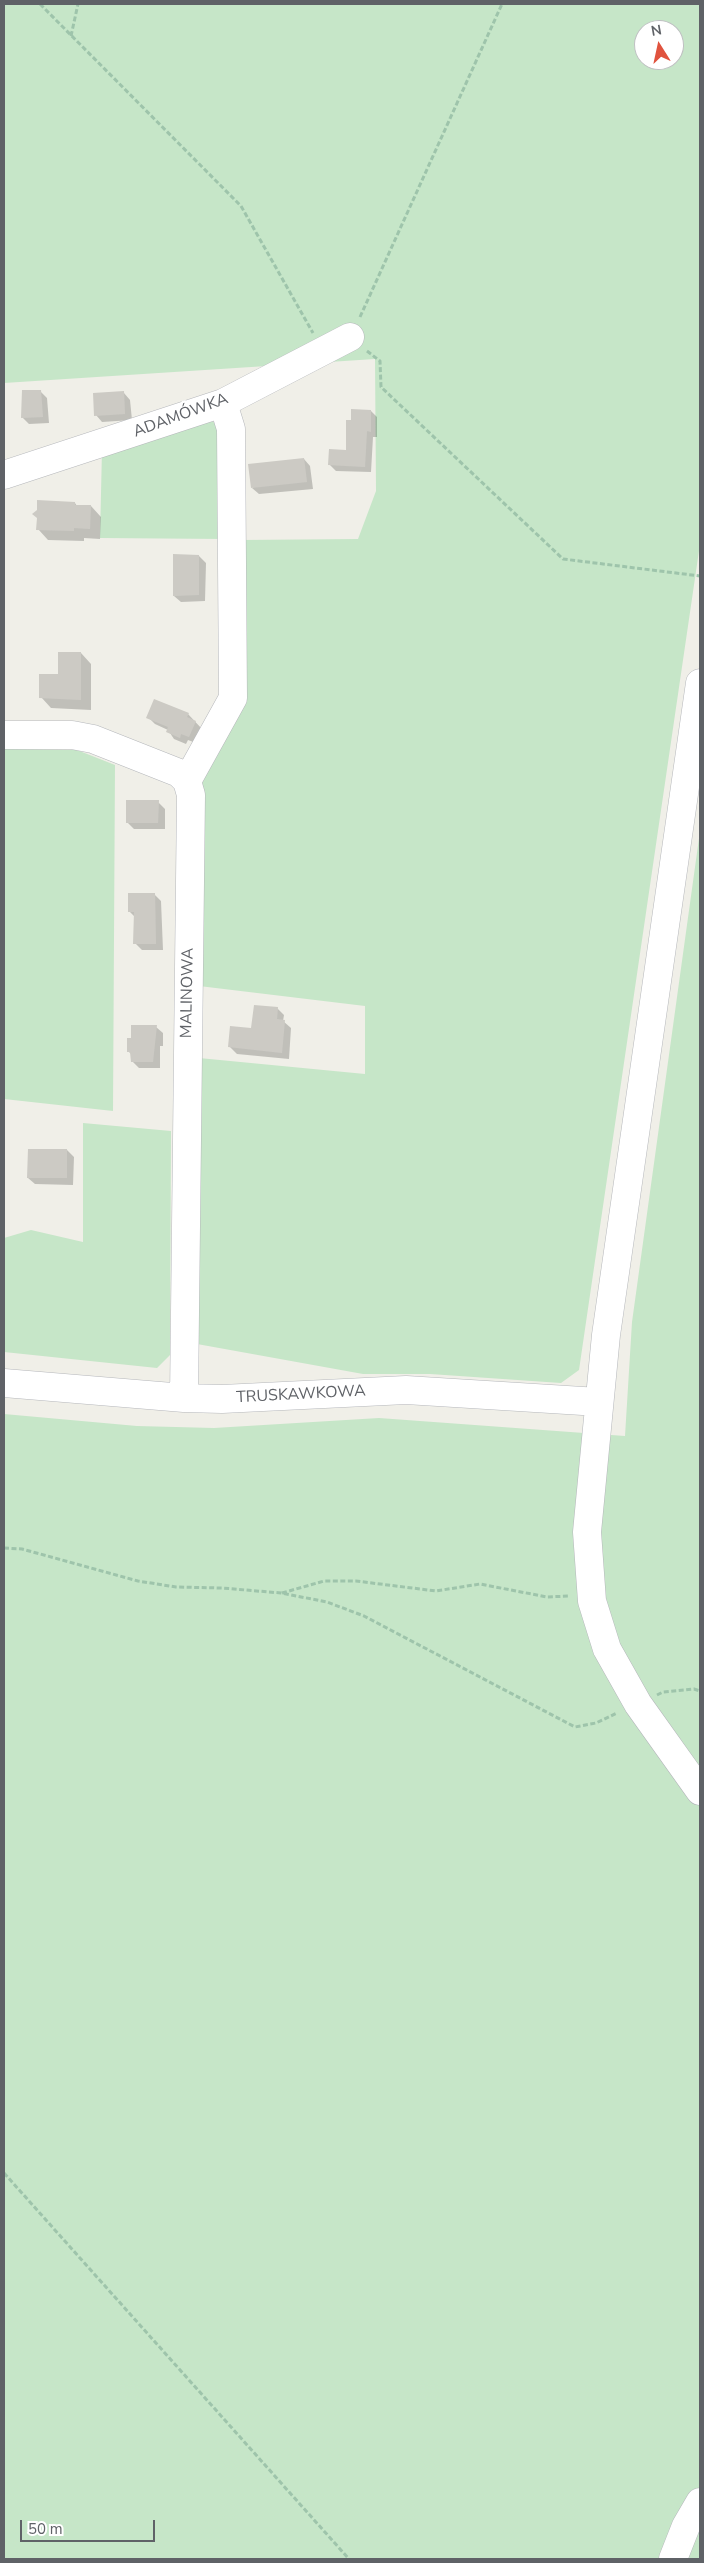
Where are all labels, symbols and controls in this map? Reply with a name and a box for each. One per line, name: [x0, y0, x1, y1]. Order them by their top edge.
north arrow: [634, 20, 684, 70]
text: N: [650, 20, 663, 41]
street label: ADAMÓWKA: [131, 390, 231, 442]
street label: MALINOWA: [178, 948, 198, 1038]
street label: TRUSKAWKOWA: [236, 1382, 366, 1408]
scale bar: [22, 2510, 158, 2542]
text: 50 m: [28, 2519, 63, 2539]

